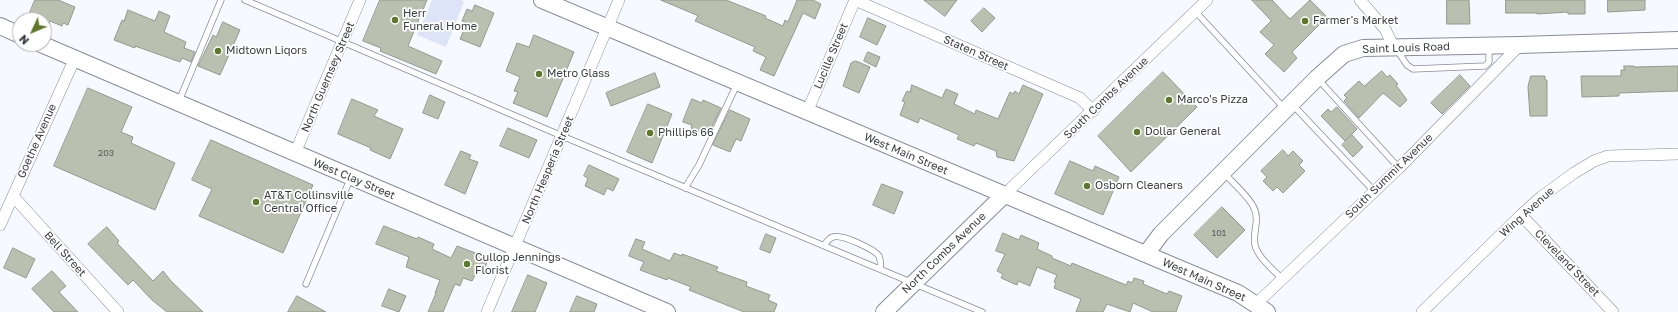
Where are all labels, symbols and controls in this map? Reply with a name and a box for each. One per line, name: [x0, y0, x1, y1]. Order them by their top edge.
place label: Herr Funeral Home: [403, 7, 477, 33]
north arrow: [12, 12, 52, 52]
place label: Farmer's Market: [1313, 14, 1398, 28]
marker: Herr Funeral Home: [390, 15, 400, 25]
marker: Farmer's Market: [1300, 16, 1310, 26]
street label: North Guernsey Street: [299, 20, 357, 134]
street label: Lucille Street: [811, 21, 851, 91]
text: N: [16, 32, 31, 48]
street label: Staten Street: [941, 33, 1011, 73]
street label: Saint Louis Road: [1362, 40, 1450, 56]
place label: Midtown Liqors: [226, 44, 307, 58]
marker: Midtown Liqors: [213, 46, 223, 56]
street label: South Combs Avenue: [1061, 54, 1151, 142]
place label: Metro Glass: [547, 67, 610, 81]
marker: Metro Glass: [534, 69, 544, 79]
place label: Marco's Pizza: [1177, 93, 1248, 107]
marker: Marco's Pizza: [1164, 95, 1174, 105]
street label: Goethe Avenue: [15, 102, 59, 180]
street label: North Hesperia Street: [519, 114, 577, 226]
place label: Dollar General: [1145, 125, 1221, 139]
place label: Phillips 66: [658, 126, 714, 140]
marker: Dollar General: [1132, 127, 1142, 137]
marker: Phillips 66: [645, 128, 655, 138]
street label: West Main Street: [862, 130, 950, 178]
street label: South Summit Avenue: [1343, 131, 1435, 221]
house number: 203: [98, 148, 114, 158]
street label: West Clay Street: [311, 156, 397, 202]
place label: Osborn Cleaners: [1095, 179, 1183, 193]
marker: Osborn Cleaners: [1082, 181, 1092, 191]
street label: Wing Avenue: [1497, 184, 1557, 240]
place label: AT&T Collinsville Central Office: [264, 189, 353, 215]
marker: AT&T Collinsville Central Office: [251, 197, 261, 207]
street label: North Combs Avenue: [899, 210, 989, 296]
street label: Cleveland Street: [1532, 227, 1602, 299]
house number: 101: [1212, 228, 1226, 238]
street label: Bell Street: [41, 229, 89, 279]
place label: Cullop Jennings Florist: [475, 251, 561, 277]
street label: West Main Street: [1160, 256, 1248, 304]
marker: Cullop Jennings Florist: [462, 259, 472, 269]

